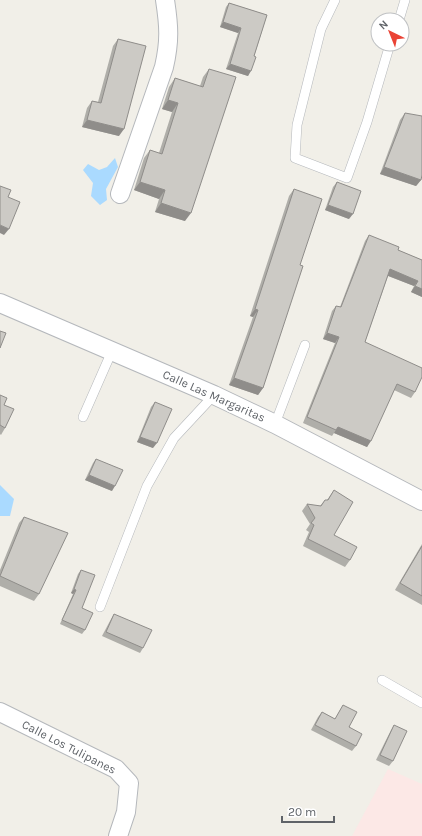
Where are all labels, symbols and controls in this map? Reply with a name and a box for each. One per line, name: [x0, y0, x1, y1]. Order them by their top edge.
north arrow: [370, 12, 410, 52]
text: N: [376, 18, 391, 32]
street label: Calle Las Margaritas: [161, 367, 267, 425]
street label: Calle Los Tulipanes: [20, 717, 118, 777]
scale bar: [282, 798, 334, 824]
text: 20 m: [288, 805, 316, 819]

